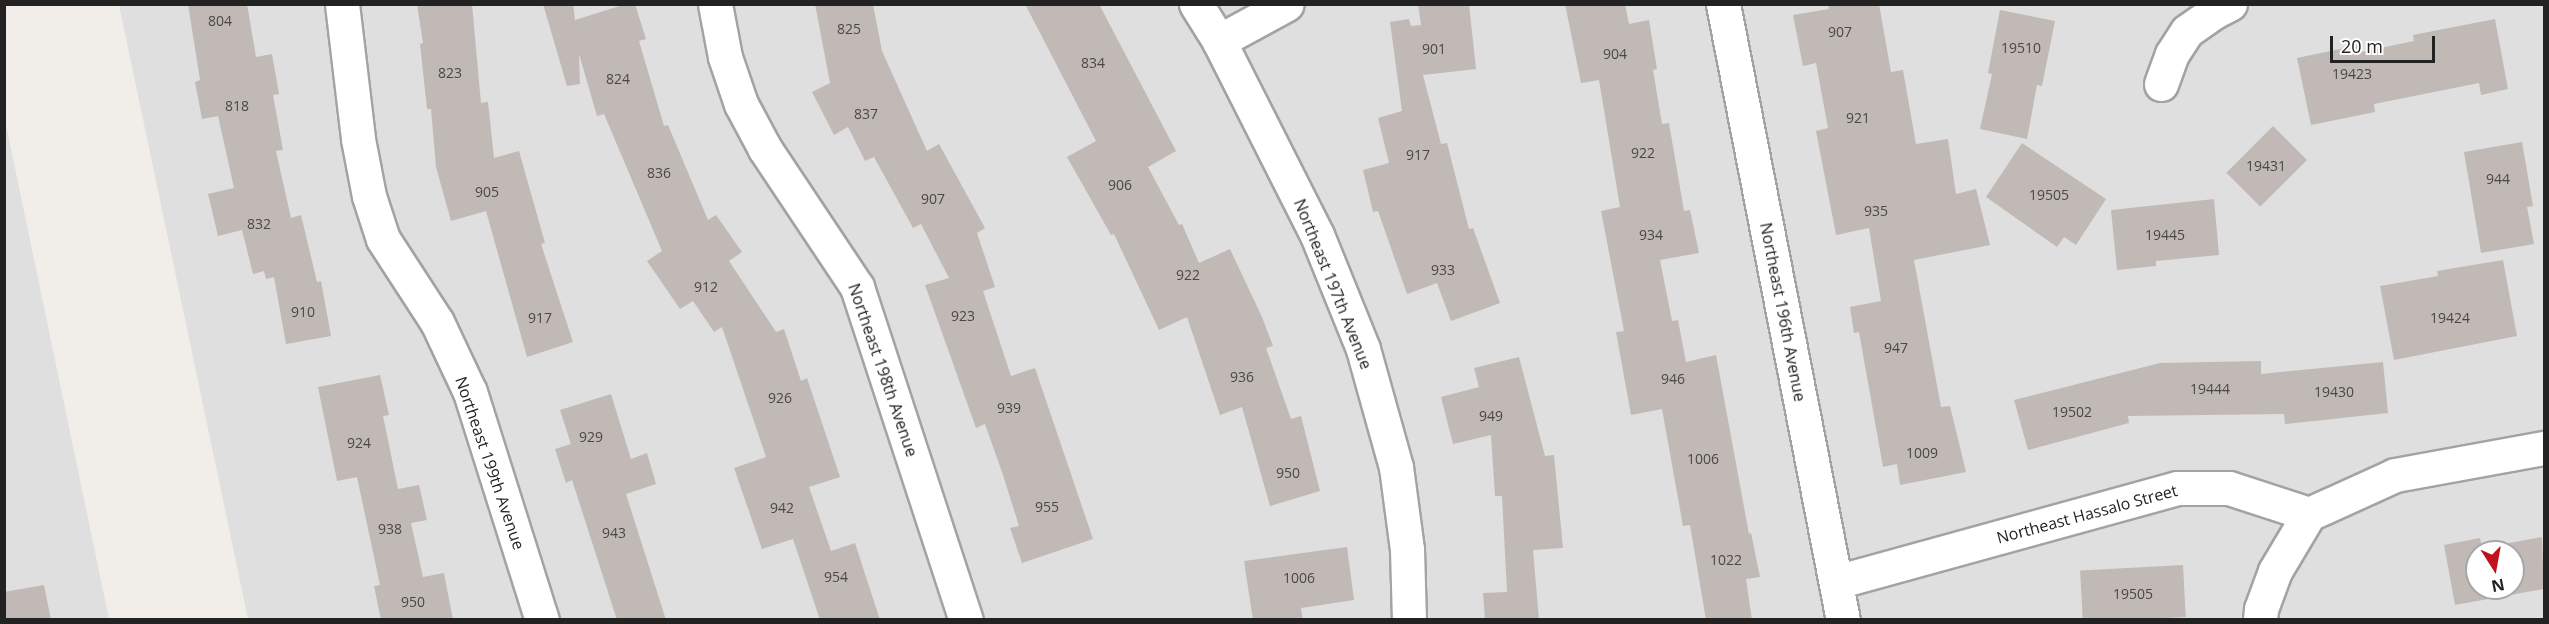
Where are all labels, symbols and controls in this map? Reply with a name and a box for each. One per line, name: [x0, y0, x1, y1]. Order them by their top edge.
house number: 804: [208, 13, 232, 29]
house number: 825: [837, 21, 861, 37]
house number: 907: [1828, 24, 1852, 40]
scale bar: [2333, 24, 2438, 62]
text: 20 m: [2341, 34, 2383, 58]
house number: 19510: [2001, 40, 2041, 56]
house number: 901: [1422, 41, 1446, 57]
house number: 904: [1603, 46, 1627, 62]
house number: 834: [1081, 55, 1105, 71]
house number: 823: [438, 65, 462, 81]
house number: 19423: [2332, 66, 2372, 82]
house number: 824: [606, 71, 630, 87]
house number: 818: [225, 98, 249, 114]
house number: 837: [854, 106, 878, 122]
house number: 921: [1846, 110, 1870, 126]
house number: 922: [1631, 145, 1655, 161]
house number: 917: [1406, 147, 1430, 163]
house number: 19431: [2246, 158, 2286, 174]
house number: 836: [647, 165, 671, 181]
house number: 944: [2486, 171, 2510, 187]
house number: 906: [1108, 177, 1132, 193]
house number: 905: [475, 184, 499, 200]
house number: 19505: [2029, 187, 2069, 203]
house number: 907: [921, 191, 945, 207]
street label: Northeast 197th Avenue: [1290, 196, 1376, 372]
house number: 935: [1864, 203, 1888, 219]
house number: 832: [247, 216, 271, 232]
street label: Northeast 196th Avenue: [1756, 221, 1810, 403]
house number: 934: [1639, 227, 1663, 243]
house number: 19445: [2145, 227, 2185, 243]
house number: 933: [1431, 262, 1455, 278]
house number: 922: [1176, 267, 1200, 283]
house number: 912: [694, 279, 718, 295]
street label: Northeast 198th Avenue: [844, 281, 922, 459]
house number: 910: [291, 304, 315, 320]
house number: 923: [951, 308, 975, 324]
house number: 917: [528, 310, 552, 326]
house number: 19424: [2430, 310, 2470, 326]
house number: 947: [1884, 340, 1908, 356]
house number: 936: [1230, 369, 1254, 385]
house number: 946: [1661, 371, 1685, 387]
street label: Northeast 199th Avenue: [451, 374, 529, 552]
house number: 19444: [2190, 381, 2230, 397]
house number: 19430: [2314, 384, 2354, 400]
house number: 926: [768, 390, 792, 406]
house number: 939: [997, 400, 1021, 416]
house number: 19502: [2052, 404, 2092, 420]
house number: 949: [1479, 408, 1503, 424]
house number: 929: [579, 429, 603, 445]
house number: 924: [347, 435, 371, 451]
house number: 1009: [1906, 445, 1938, 461]
house number: 1006: [1687, 451, 1719, 467]
house number: 950: [1276, 465, 1300, 481]
street label: Northeast Hassalo Street: [1994, 481, 2180, 547]
house number: 955: [1035, 499, 1059, 515]
house number: 942: [770, 500, 794, 516]
house number: 938: [378, 521, 402, 537]
house number: 943: [602, 525, 626, 541]
north arrow: [2465, 540, 2525, 600]
house number: 1022: [1710, 552, 1742, 568]
house number: 954: [824, 569, 848, 585]
house number: 1006: [1283, 570, 1315, 586]
text: N: [2490, 574, 2507, 598]
house number: 19505: [2113, 586, 2153, 602]
house number: 950: [401, 594, 425, 610]

